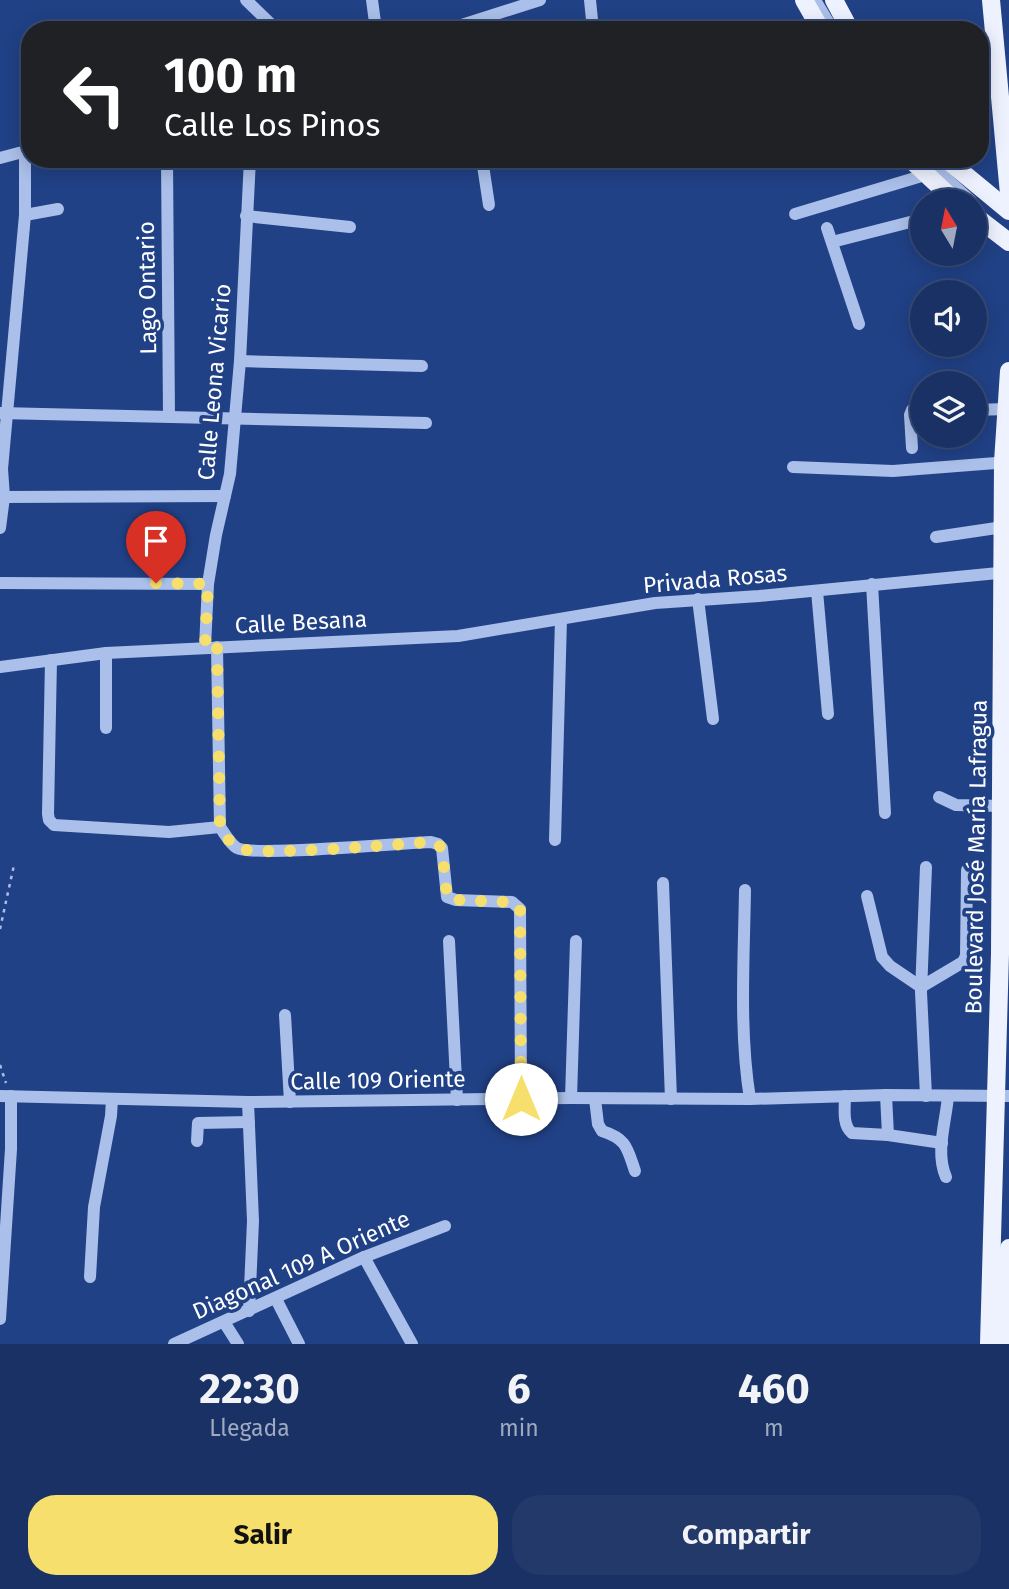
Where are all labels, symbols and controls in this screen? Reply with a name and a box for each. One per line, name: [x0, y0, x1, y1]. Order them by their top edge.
text: 100 m: [164, 46, 297, 105]
icon: left: [49, 49, 140, 140]
text: Calle Los Pinos: [164, 106, 380, 144]
north arrow: [910, 189, 987, 266]
map controls: [910, 189, 987, 448]
street label: Lago Ontario: [132, 221, 162, 355]
button: sound: [910, 280, 987, 357]
street label: Calle Leona Vicario: [191, 283, 237, 481]
button: layers: [910, 371, 987, 448]
pin: [126, 511, 186, 583]
icon: arrive: [137, 522, 175, 560]
street label: Privada Rosas: [642, 559, 788, 599]
street label: Calle Besana: [234, 605, 368, 639]
street label: Boulevard José María Lafragua: [959, 699, 993, 1015]
position arrow: [484, 1062, 558, 1136]
street label: Calle 109 Oriente: [290, 1064, 466, 1096]
street label: Diagonal 109 A Oriente: [188, 1204, 414, 1326]
text: 22:30: [199, 1364, 300, 1414]
text: 6: [507, 1364, 531, 1414]
text: 460: [738, 1364, 810, 1414]
text: Llegada: [209, 1414, 290, 1442]
text: min: [499, 1414, 539, 1442]
text: m: [764, 1414, 784, 1442]
button: Salir: [28, 1495, 498, 1575]
button: Compartir: [512, 1495, 981, 1575]

